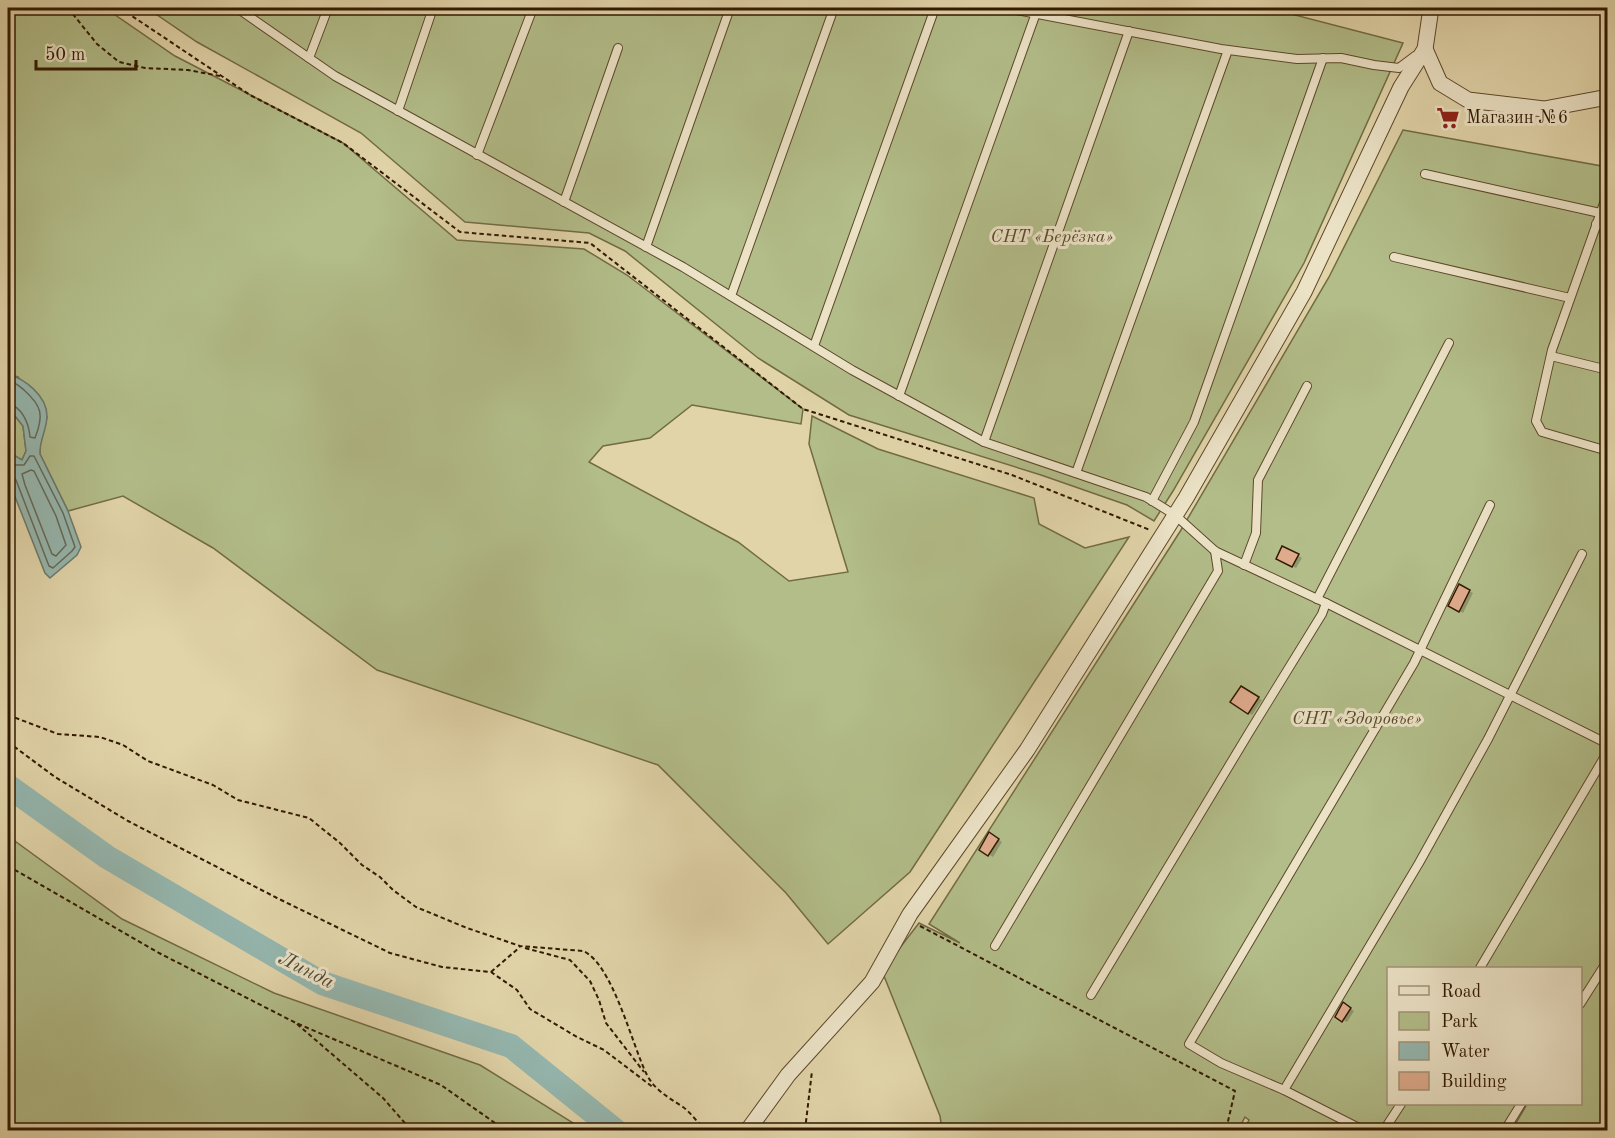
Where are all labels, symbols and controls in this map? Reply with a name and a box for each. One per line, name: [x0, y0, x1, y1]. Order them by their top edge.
scale bar: [36, 33, 136, 71]
text: 50 m: [45, 46, 85, 64]
supermarket icon: Магазин №6: [1435, 105, 1461, 131]
place label: Магазин №6: [1466, 109, 1568, 127]
park label: СНТ «Берёзка»: [991, 228, 1113, 246]
park label: СНТ «Здоровье»: [1292, 710, 1422, 728]
water label: Линда: [275, 949, 337, 993]
legend: [1387, 967, 1582, 1105]
text: Road: [1441, 983, 1481, 1001]
text: Park: [1441, 1013, 1478, 1031]
text: Water: [1441, 1043, 1490, 1061]
text: Building: [1441, 1073, 1507, 1091]

